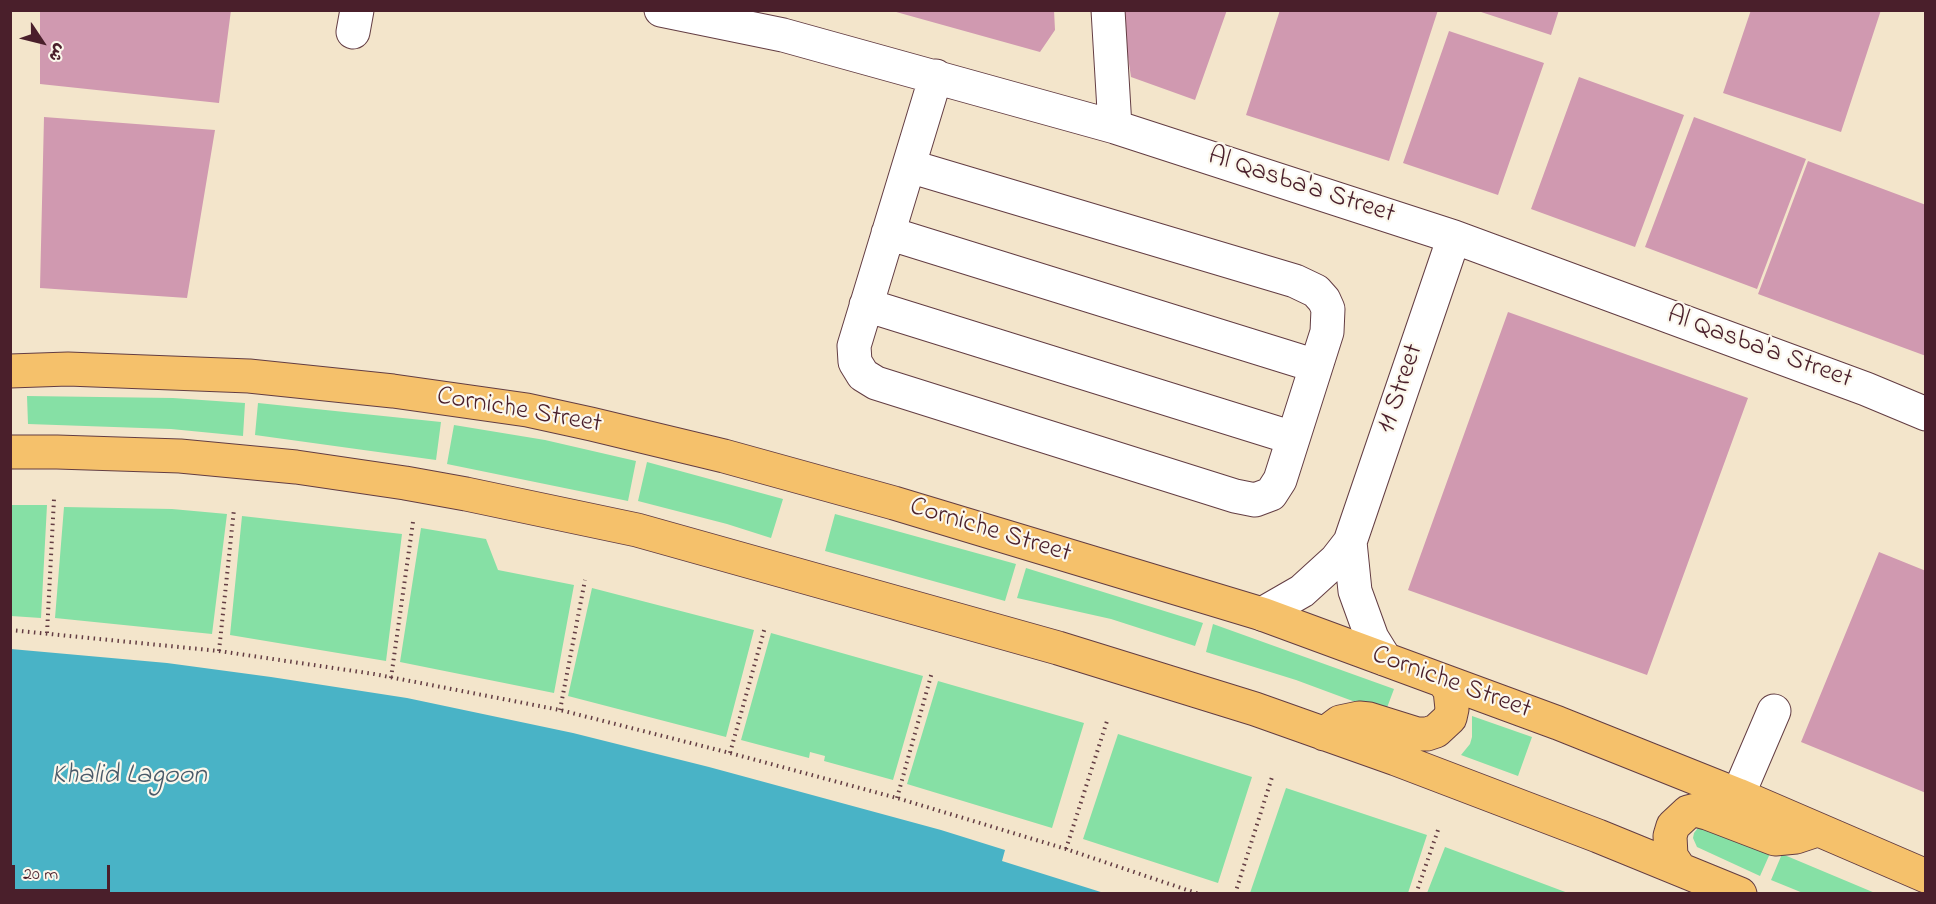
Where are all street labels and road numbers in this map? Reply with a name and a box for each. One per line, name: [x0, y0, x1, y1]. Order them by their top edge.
street label: Al Qasba'a Street: [1203, 142, 1399, 232]
street label: Al Qasba'a Street: [1662, 300, 1856, 398]
street label: 11 Street: [1372, 340, 1432, 438]
street label: Corniche Street: [434, 382, 604, 442]
street label: Corniche Street: [905, 492, 1075, 572]
street label: Corniche Street: [1367, 640, 1535, 728]

